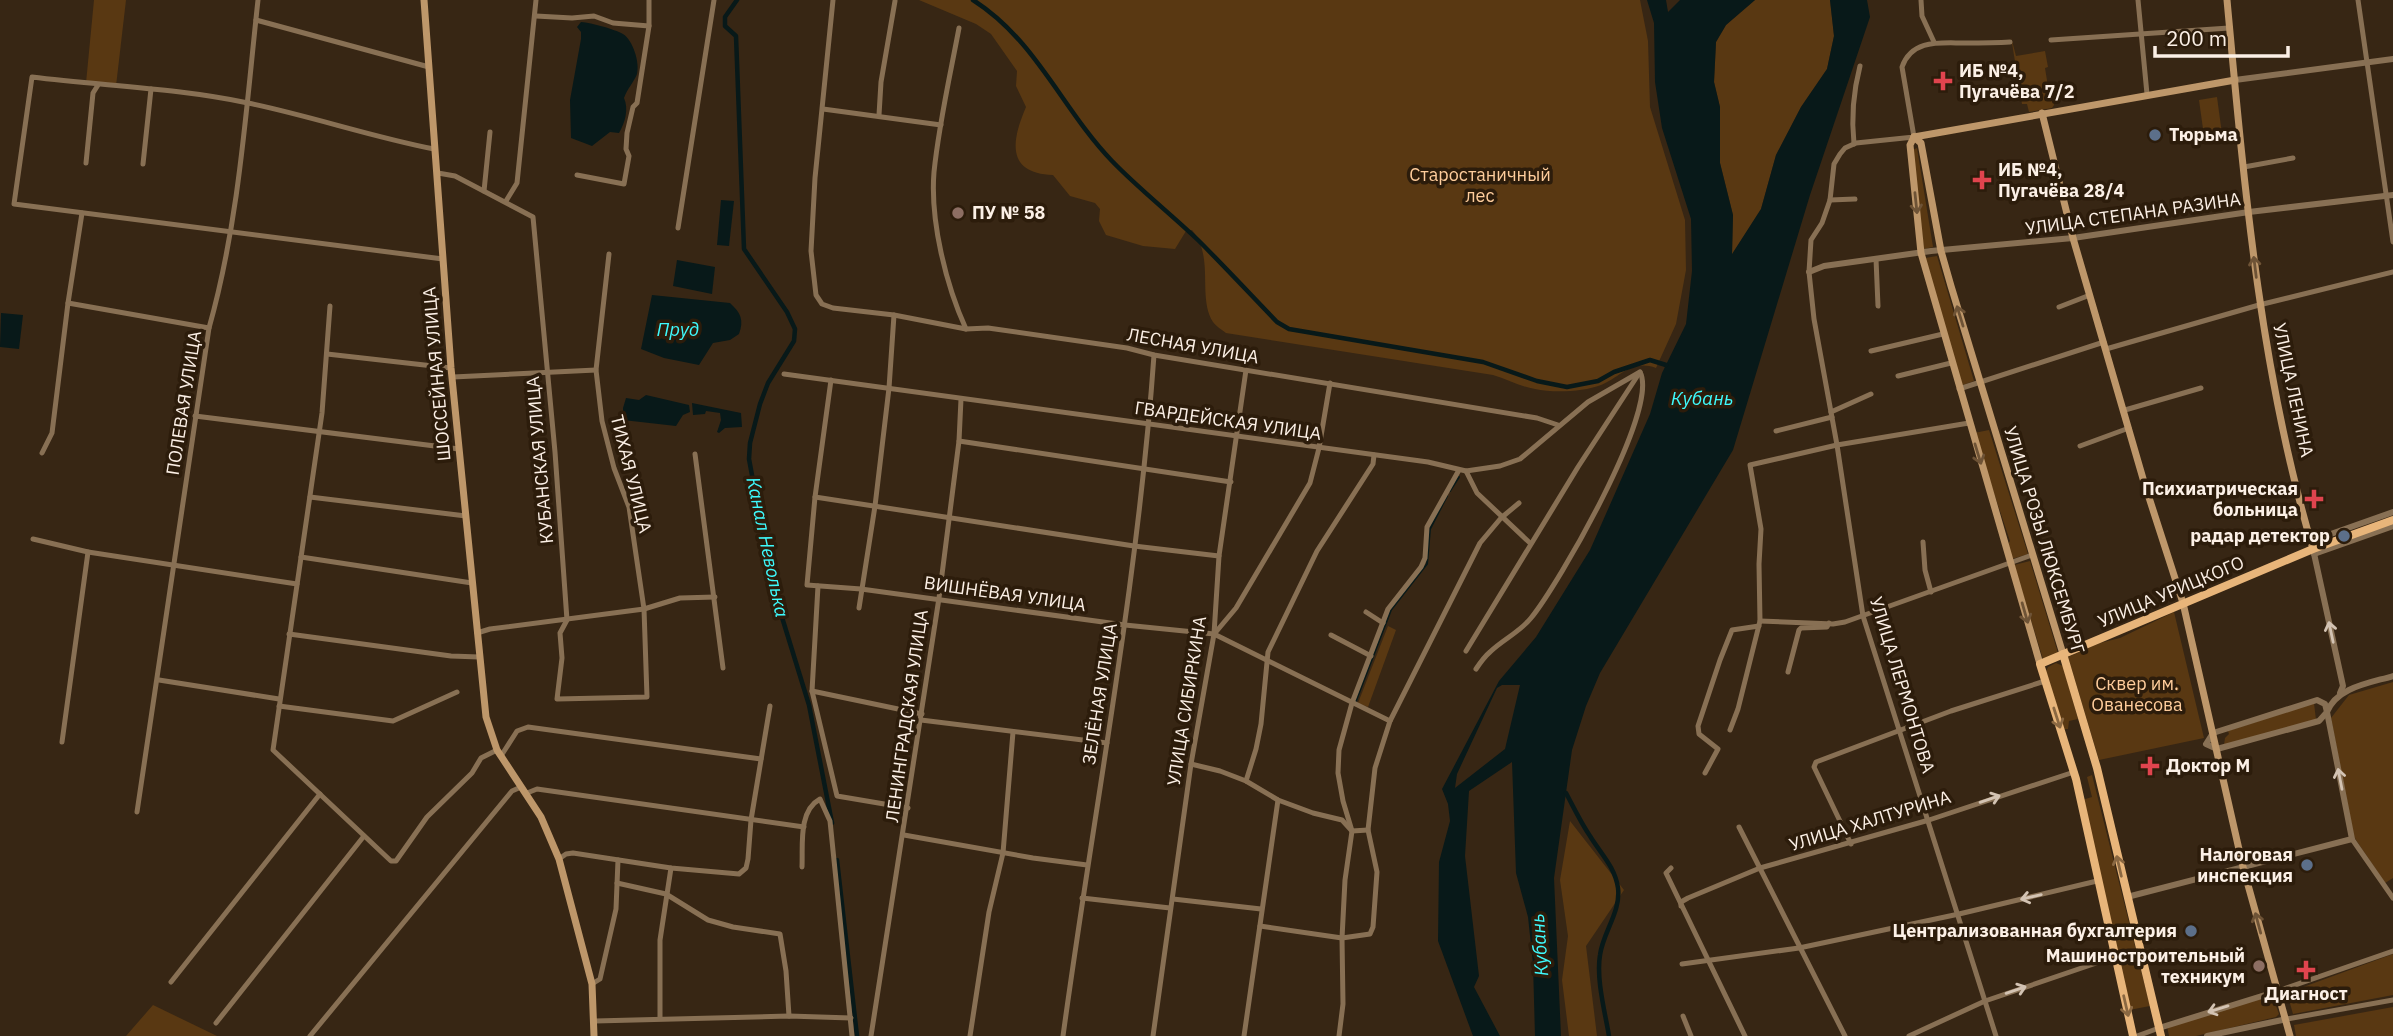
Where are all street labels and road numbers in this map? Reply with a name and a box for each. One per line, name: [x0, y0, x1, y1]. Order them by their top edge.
street label: УЛИЦА СТЕПАНА РАЗИНА: [2024, 187, 2243, 240]
street label: ШОССЕЙНАЯ УЛИЦА: [417, 285, 456, 462]
street label: УЛИЦА ЛЕНИНА: [2268, 321, 2319, 459]
street label: ЛЕСНАЯ УЛИЦА: [1125, 323, 1261, 369]
street label: ПОЛЕВАЯ УЛИЦА: [161, 329, 206, 477]
street label: КУБАНСКАЯ УЛИЦА: [521, 375, 558, 545]
street label: ГВАРДЕЙСКАЯ УЛИЦА: [1133, 396, 1323, 445]
street label: ТИХАЯ УЛИЦА: [606, 412, 657, 536]
street label: УЛИЦА РОЗЫ ЛЮКСЕМБУРГ: [1999, 423, 2090, 656]
street label: УЛИЦА УРИЦКОГО: [2094, 550, 2247, 633]
street label: ВИШНЁВАЯ УЛИЦА: [923, 571, 1088, 616]
street label: УЛИЦА ЛЕРМОНТОВА: [1865, 594, 1940, 776]
street label: ЛЕНИНГРАДСКАЯ УЛИЦА: [880, 608, 933, 824]
street label: УЛИЦА СИБИРКИНА: [1162, 614, 1211, 787]
street label: ЗЕЛЁНАЯ УЛИЦА: [1077, 621, 1122, 767]
street label: УЛИЦА ХАЛТУРИНА: [1786, 785, 1954, 856]

